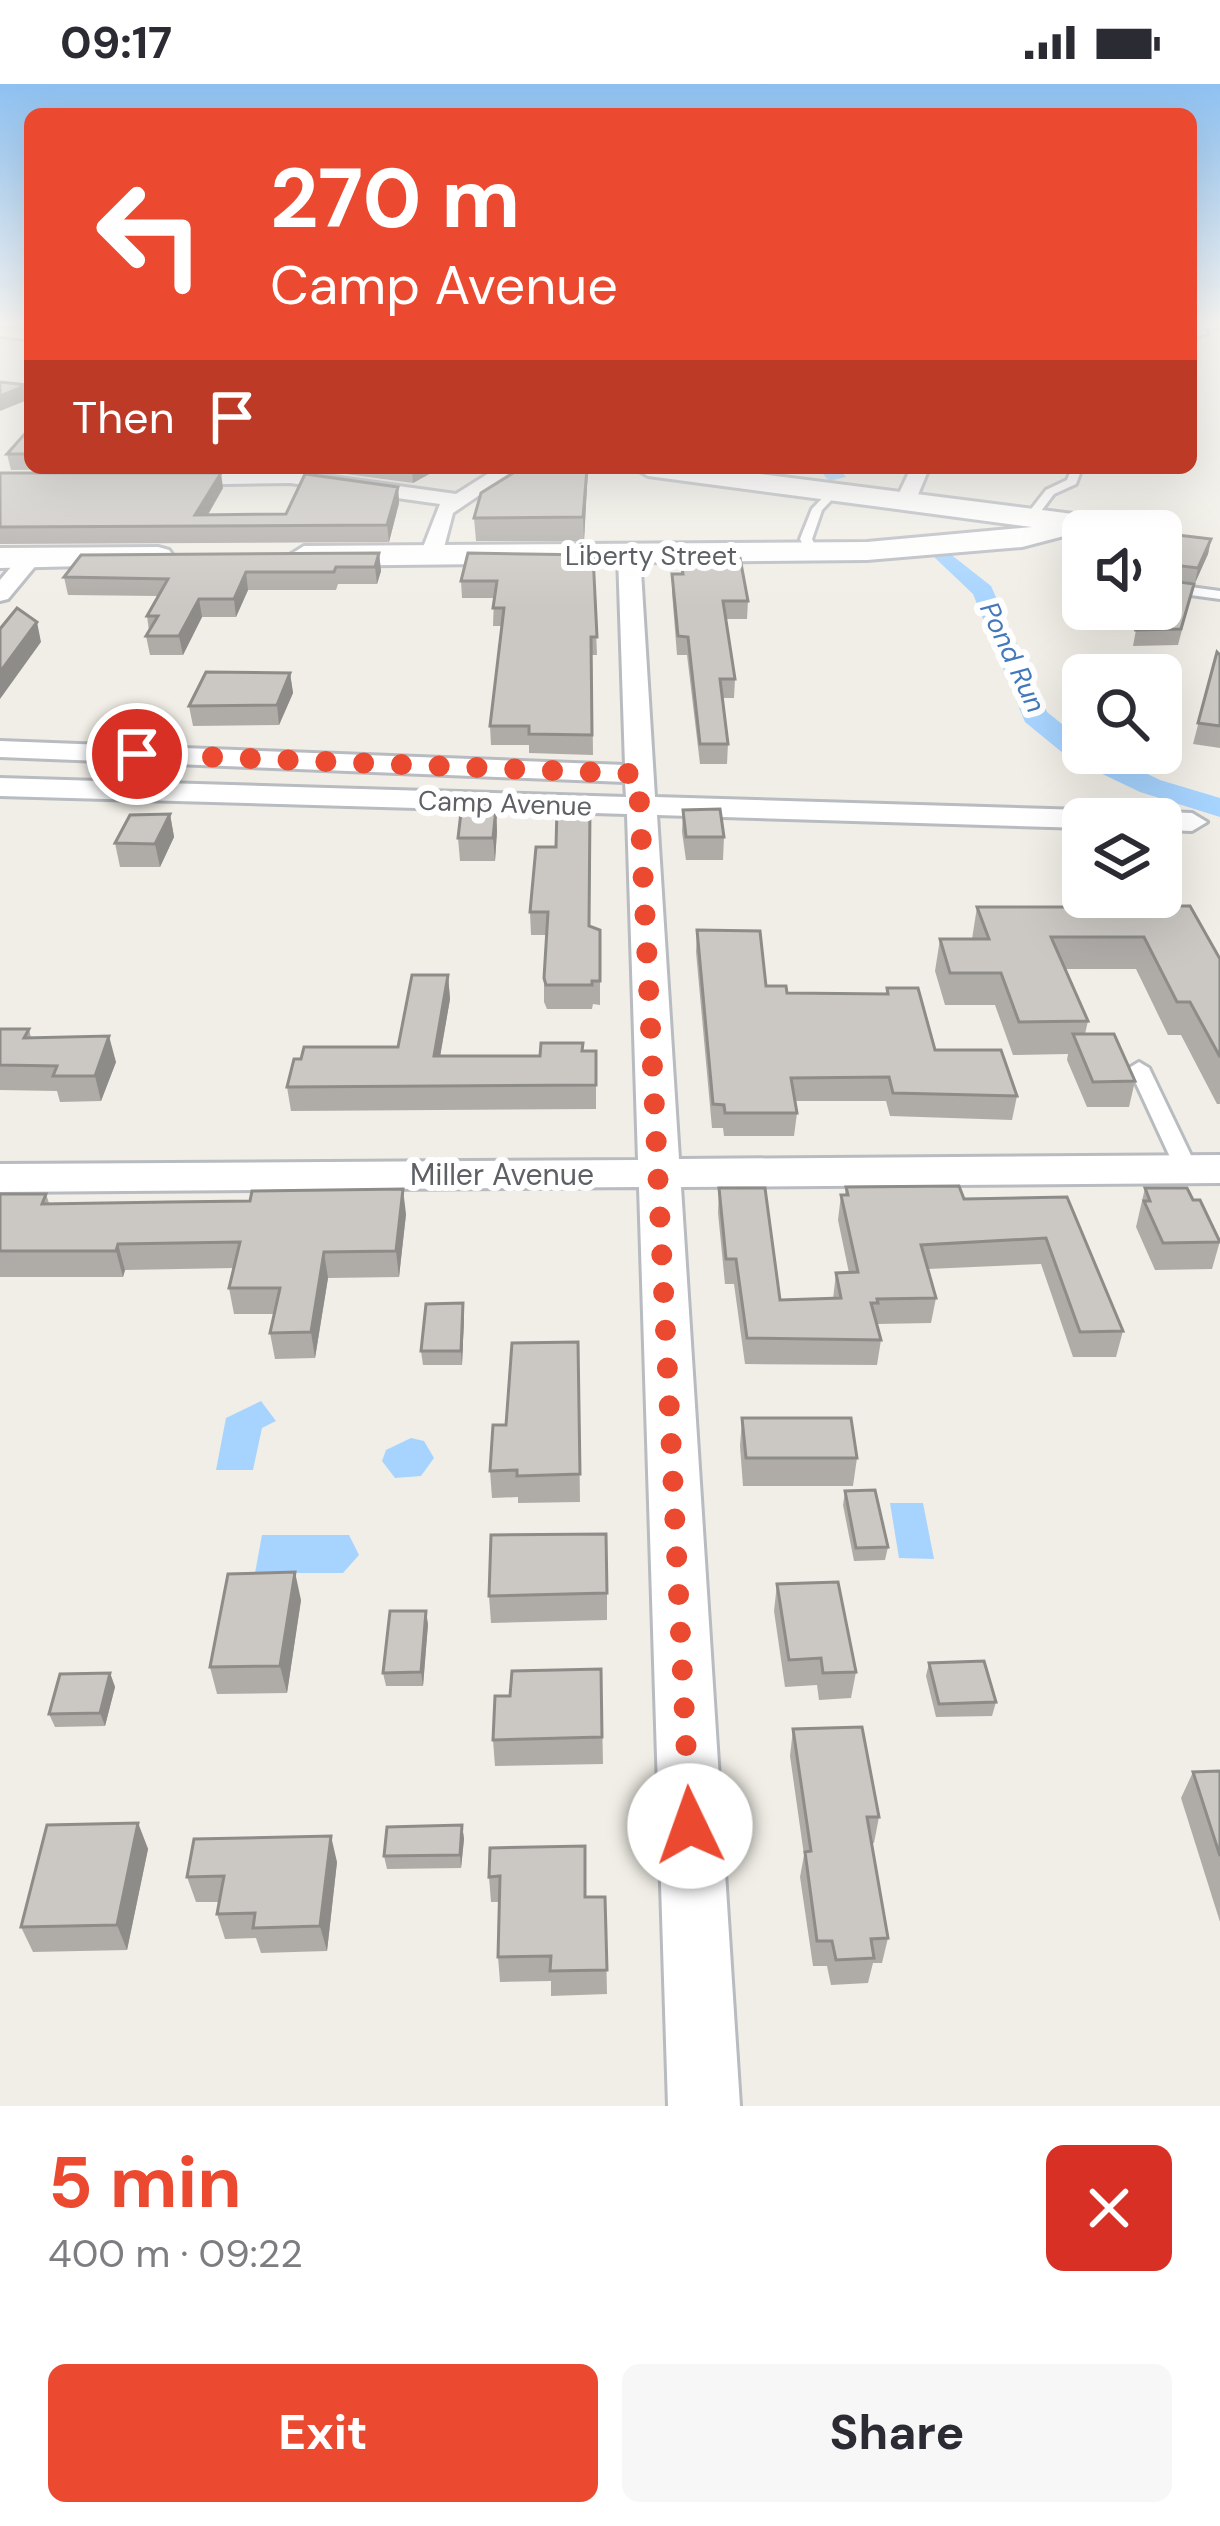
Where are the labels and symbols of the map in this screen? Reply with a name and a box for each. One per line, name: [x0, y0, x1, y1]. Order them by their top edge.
street label: Liberty Street: [565, 538, 737, 573]
water label: Pond Run: [972, 596, 1054, 718]
pin: [86, 703, 188, 805]
street label: Camp Avenue: [417, 782, 593, 824]
street label: Miller Avenue: [410, 1155, 594, 1194]
position arrow: [627, 1763, 753, 1889]

